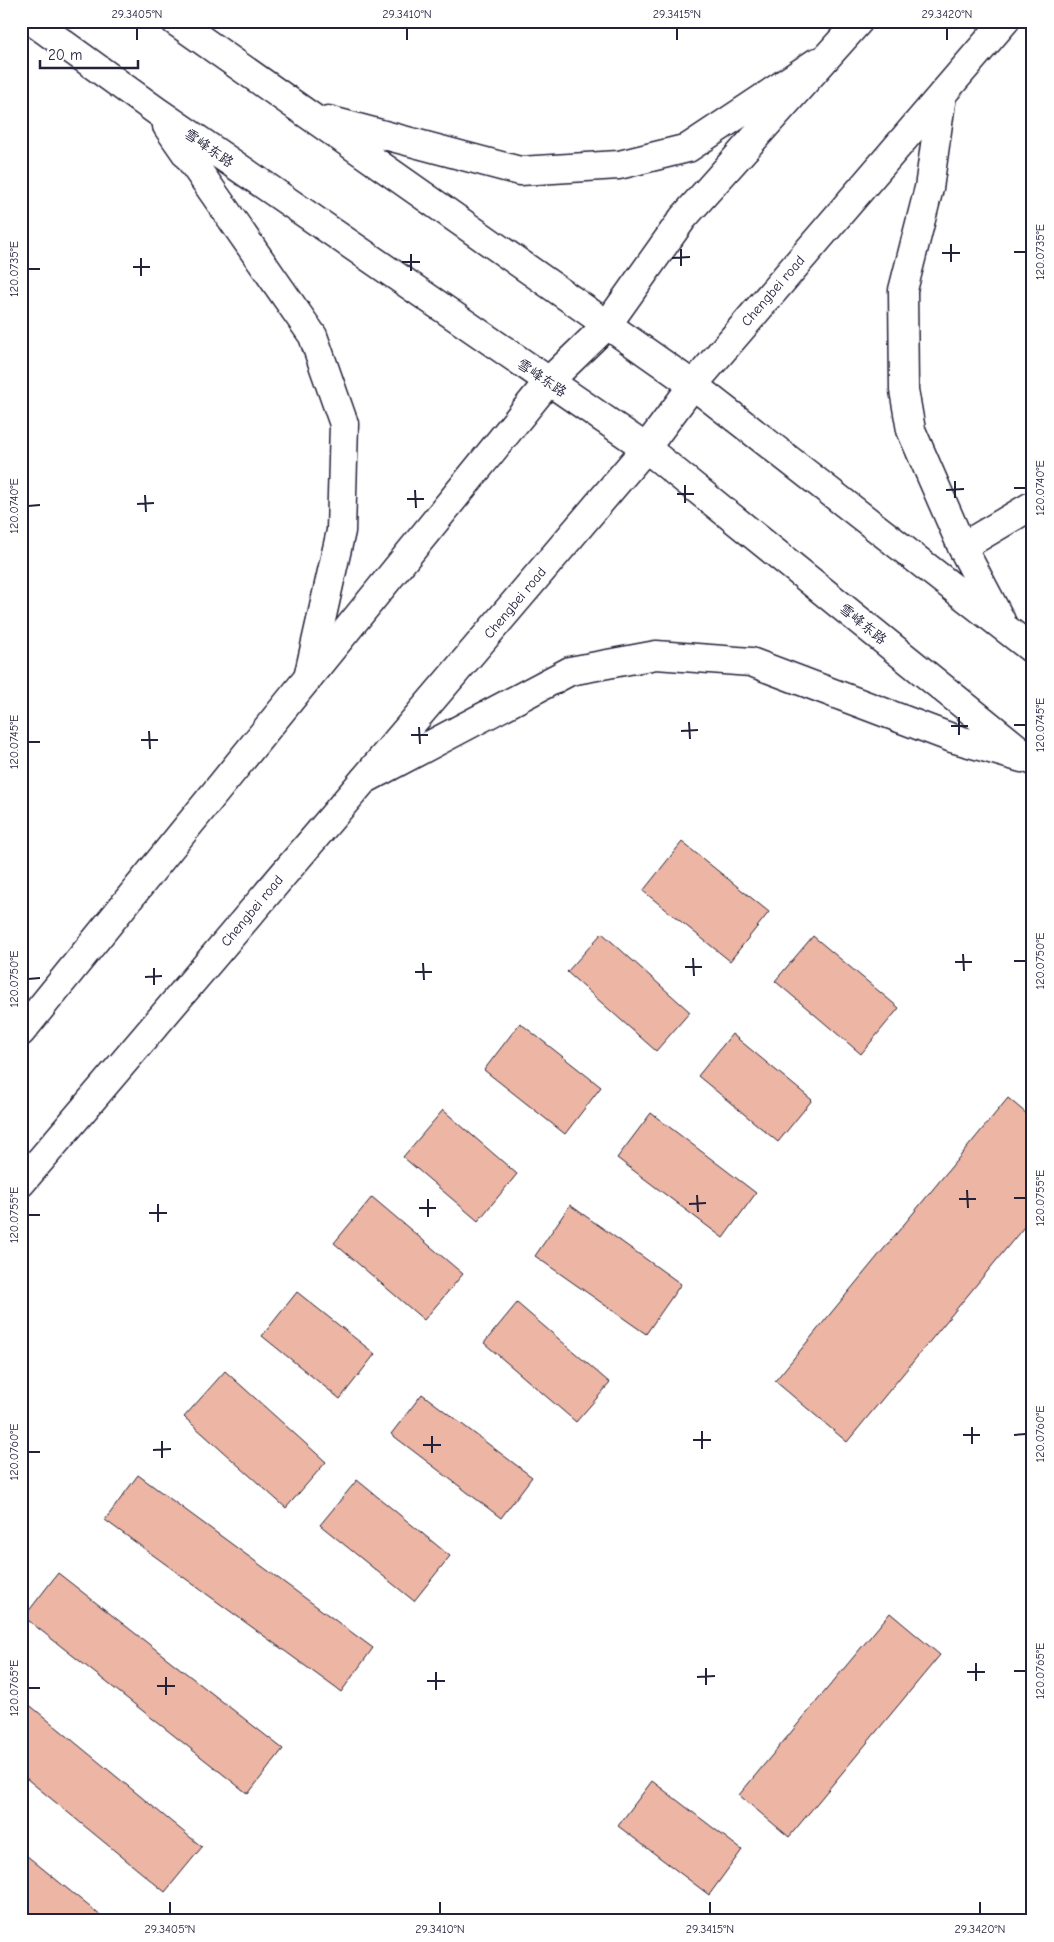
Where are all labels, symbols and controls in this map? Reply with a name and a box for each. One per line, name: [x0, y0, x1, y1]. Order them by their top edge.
text: 29.3405°N: [111, 7, 163, 21]
text: 29.3410°N: [382, 7, 432, 21]
text: 29.3415°N: [653, 7, 701, 21]
text: 29.3420°N: [922, 7, 972, 21]
scale bar: [40, 38, 138, 70]
text: 20 m: [48, 46, 82, 64]
street label: 雪峰东路: [181, 125, 237, 171]
text: 120.0735°E: [1033, 224, 1047, 280]
text: 120.0735°E: [7, 241, 21, 297]
street label: Chengbei road: [738, 252, 808, 330]
street label: 雪峰东路: [514, 355, 570, 401]
text: 120.0740°E: [1033, 460, 1047, 516]
text: 120.0740°E: [7, 478, 21, 534]
street label: Chengbei road: [480, 564, 550, 642]
street label: 雪峰东路: [836, 600, 890, 648]
text: 120.0745°E: [1033, 698, 1047, 752]
text: 120.0745°E: [7, 715, 21, 769]
street label: Chengbei road: [217, 872, 287, 950]
text: 120.0750°E: [1033, 932, 1047, 990]
text: 120.0750°E: [7, 950, 21, 1008]
text: 120.0755°E: [1033, 1170, 1047, 1226]
text: 120.0755°E: [7, 1187, 21, 1243]
text: 120.0760°E: [1033, 1405, 1047, 1463]
text: 120.0760°E: [7, 1423, 21, 1481]
text: 120.0765°E: [1033, 1643, 1047, 1699]
text: 120.0765°E: [7, 1660, 21, 1716]
text: 29.3405°N: [144, 1922, 196, 1936]
text: 29.3410°N: [415, 1922, 465, 1936]
text: 29.3415°N: [686, 1922, 734, 1936]
text: 29.3420°N: [955, 1922, 1005, 1936]

